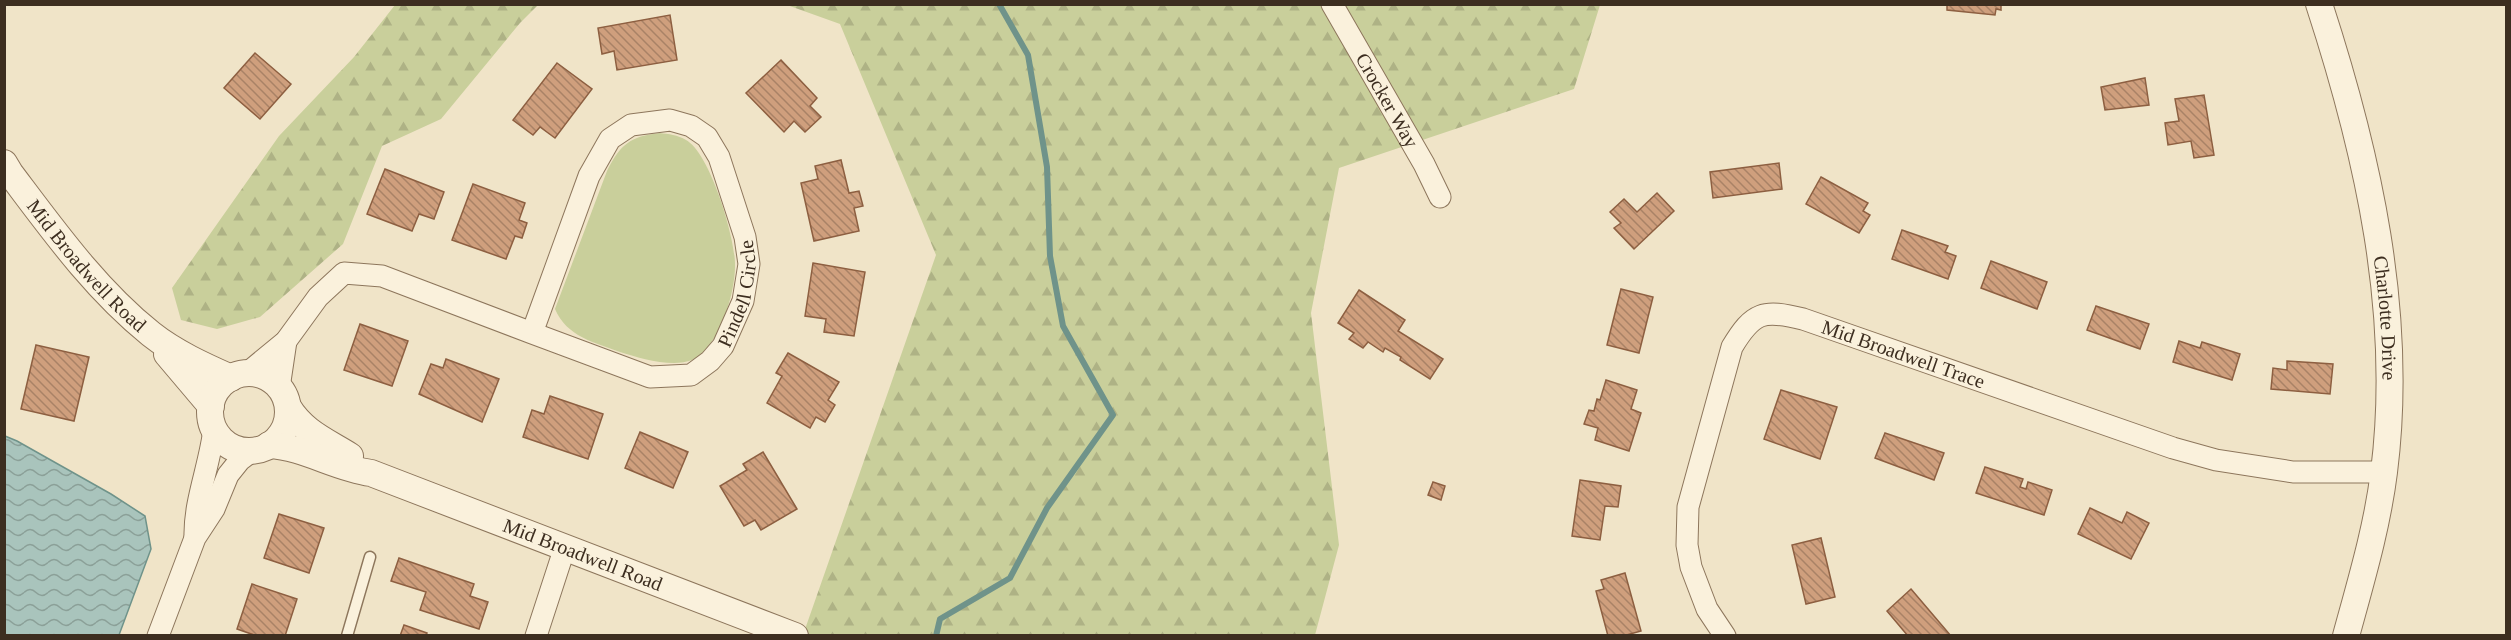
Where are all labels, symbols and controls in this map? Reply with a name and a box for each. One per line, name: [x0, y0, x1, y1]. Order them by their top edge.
street label: Crocker Way: [1352, 49, 1423, 152]
street label: Mid Broadwell Road: [23, 195, 151, 336]
street label: Pindell Circle: [713, 239, 760, 350]
street label: Charlotte Drive: [2370, 254, 2401, 381]
street label: Mid Broadwell Trace: [1819, 315, 1988, 393]
street label: Mid Broadwell Road: [500, 514, 666, 595]

